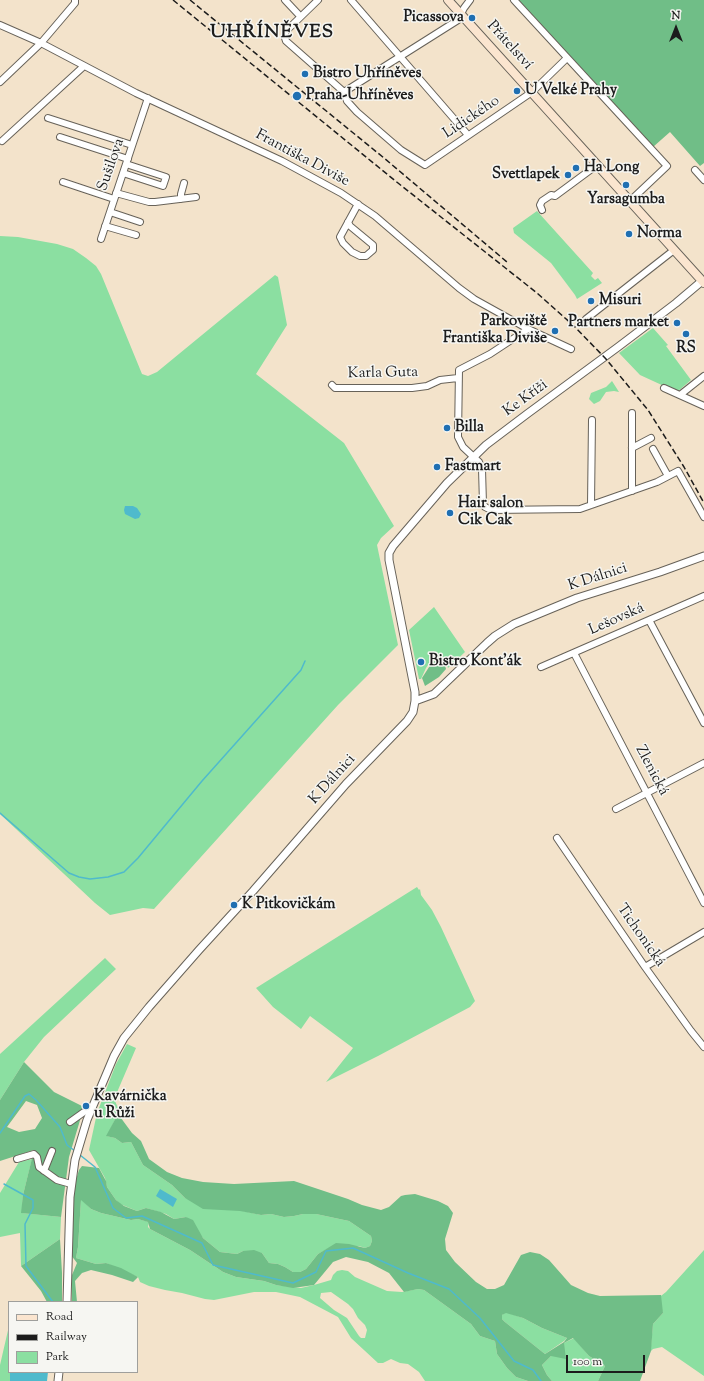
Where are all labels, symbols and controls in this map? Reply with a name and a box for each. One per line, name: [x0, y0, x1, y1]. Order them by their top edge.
north arrow: [656, 8, 696, 48]
text: N: [672, 8, 680, 24]
place label: Picassova: [404, 9, 464, 27]
marker: Picassova: [467, 13, 477, 23]
street label: Přátelství: [482, 18, 536, 74]
district label: UHŘÍNĚVES: [210, 23, 334, 45]
place label: Bistro Uhříněves: [313, 65, 421, 83]
marker: Bistro Uhříněves: [300, 69, 310, 79]
place label: U Velké Prahy: [525, 82, 617, 100]
marker: U Velké Prahy: [512, 86, 522, 96]
place label: Praha-Uhříněves: [306, 87, 414, 105]
marker: Praha-Uhříněves: [291, 90, 303, 102]
street label: Lidického: [440, 93, 504, 143]
street label: Františka Diviše: [252, 127, 352, 191]
street label: Sušilova: [95, 136, 129, 194]
place label: Ha Long: [584, 159, 639, 177]
marker: Ha Long: [571, 163, 581, 173]
place label: Svettlapek: [492, 166, 560, 184]
marker: Svettlapek: [563, 170, 573, 180]
marker: Yarsagumba: [621, 180, 631, 190]
place label: Yarsagumba: [587, 191, 665, 209]
place label: Norma: [637, 225, 682, 243]
marker: Norma: [624, 229, 634, 239]
place label: Misuri: [599, 292, 641, 310]
marker: Misuri: [586, 296, 596, 306]
place label: Parkoviště Františka Diviše: [443, 313, 547, 348]
place label: Partners market: [568, 314, 669, 332]
marker: Partners market: [672, 318, 682, 328]
marker: Parkoviště Františka Diviše: [550, 326, 560, 336]
marker: RS: [681, 329, 691, 339]
place label: RS: [676, 340, 696, 358]
street label: Karla Guta: [348, 364, 418, 384]
street label: Ke Kříži: [500, 377, 552, 421]
place label: Billa: [455, 419, 484, 437]
marker: Billa: [442, 423, 452, 433]
place label: Fastmart: [445, 458, 501, 476]
marker: Fastmart: [432, 462, 442, 472]
place label: Hair salon Cik Cak: [458, 495, 524, 530]
marker: Hair salon Cik Cak: [445, 508, 455, 518]
street label: K Dálnici: [566, 560, 630, 596]
street label: Lešovská: [587, 600, 647, 640]
place label: Bistro Kont'ák: [429, 653, 522, 671]
marker: Bistro Kont'ák: [416, 657, 426, 667]
street label: Zlenická: [630, 743, 672, 799]
street label: K Dálnici: [306, 751, 360, 809]
place label: K Pitkovičkám: [242, 896, 336, 914]
marker: K Pitkovičkám: [229, 900, 239, 910]
street label: Tichonická: [612, 901, 668, 971]
place label: Kavárnička u Růži: [94, 1088, 167, 1123]
marker: Kavárnička u Růži: [81, 1101, 91, 1111]
legend: [8, 1301, 138, 1373]
text: Road: [46, 1308, 73, 1326]
text: Railway: [46, 1328, 87, 1346]
scale bar: [568, 1347, 647, 1373]
text: Park: [46, 1348, 69, 1366]
text: 100 m: [573, 1353, 602, 1371]

